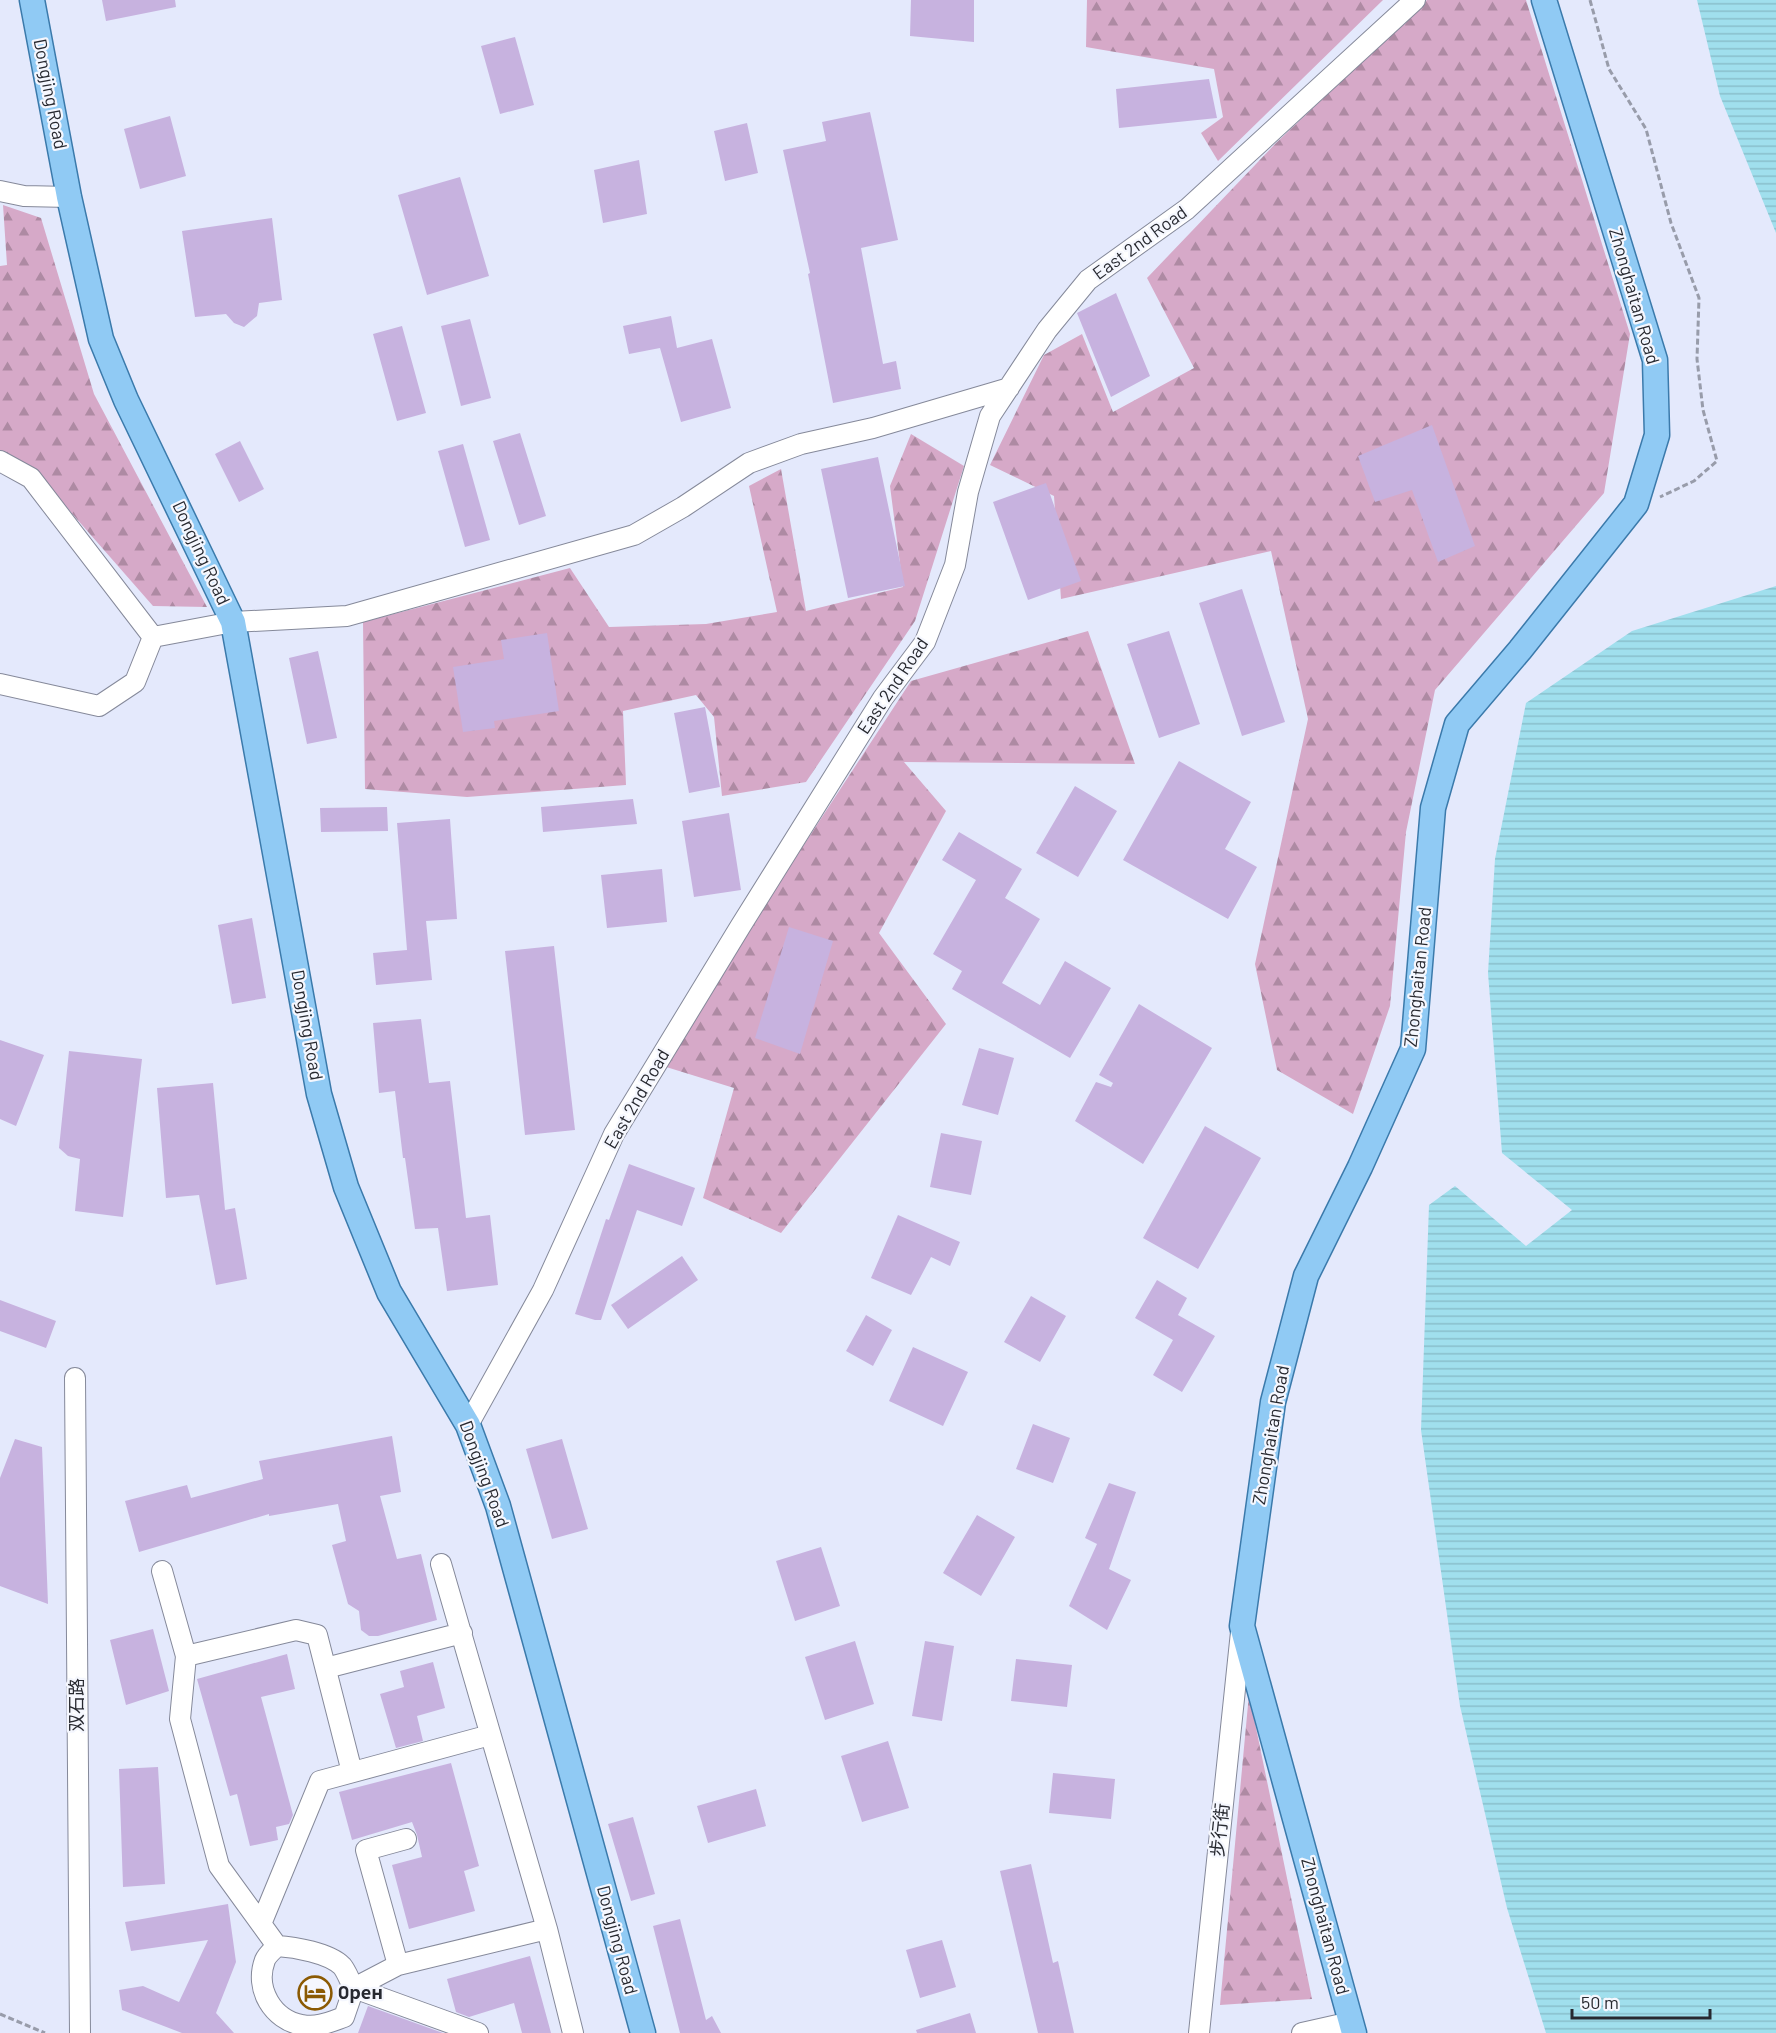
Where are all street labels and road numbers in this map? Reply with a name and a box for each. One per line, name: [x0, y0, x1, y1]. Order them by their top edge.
street label: Dongjing Road: [29, 37, 72, 151]
street label: East 2nd Road: [1088, 201, 1191, 284]
street label: Zhonghaitan Road: [1605, 225, 1665, 367]
street label: Dongjing Road: [168, 497, 236, 608]
street label: East 2nd Road: [852, 633, 932, 738]
street label: Zhonghaitan Road: [1399, 906, 1435, 1048]
street label: Dongjing Road: [287, 968, 329, 1082]
street label: East 2nd Road: [599, 1045, 673, 1152]
street label: Zhonghaitan Road: [1247, 1364, 1293, 1506]
street label: Dongjing Road: [455, 1417, 514, 1530]
street label: 双石路: [65, 1678, 87, 1732]
street label: 步行街: [1205, 1802, 1233, 1858]
street label: Zhonghaitan Road: [1297, 1855, 1355, 1997]
street label: Dongjing Road: [593, 1883, 643, 1997]

